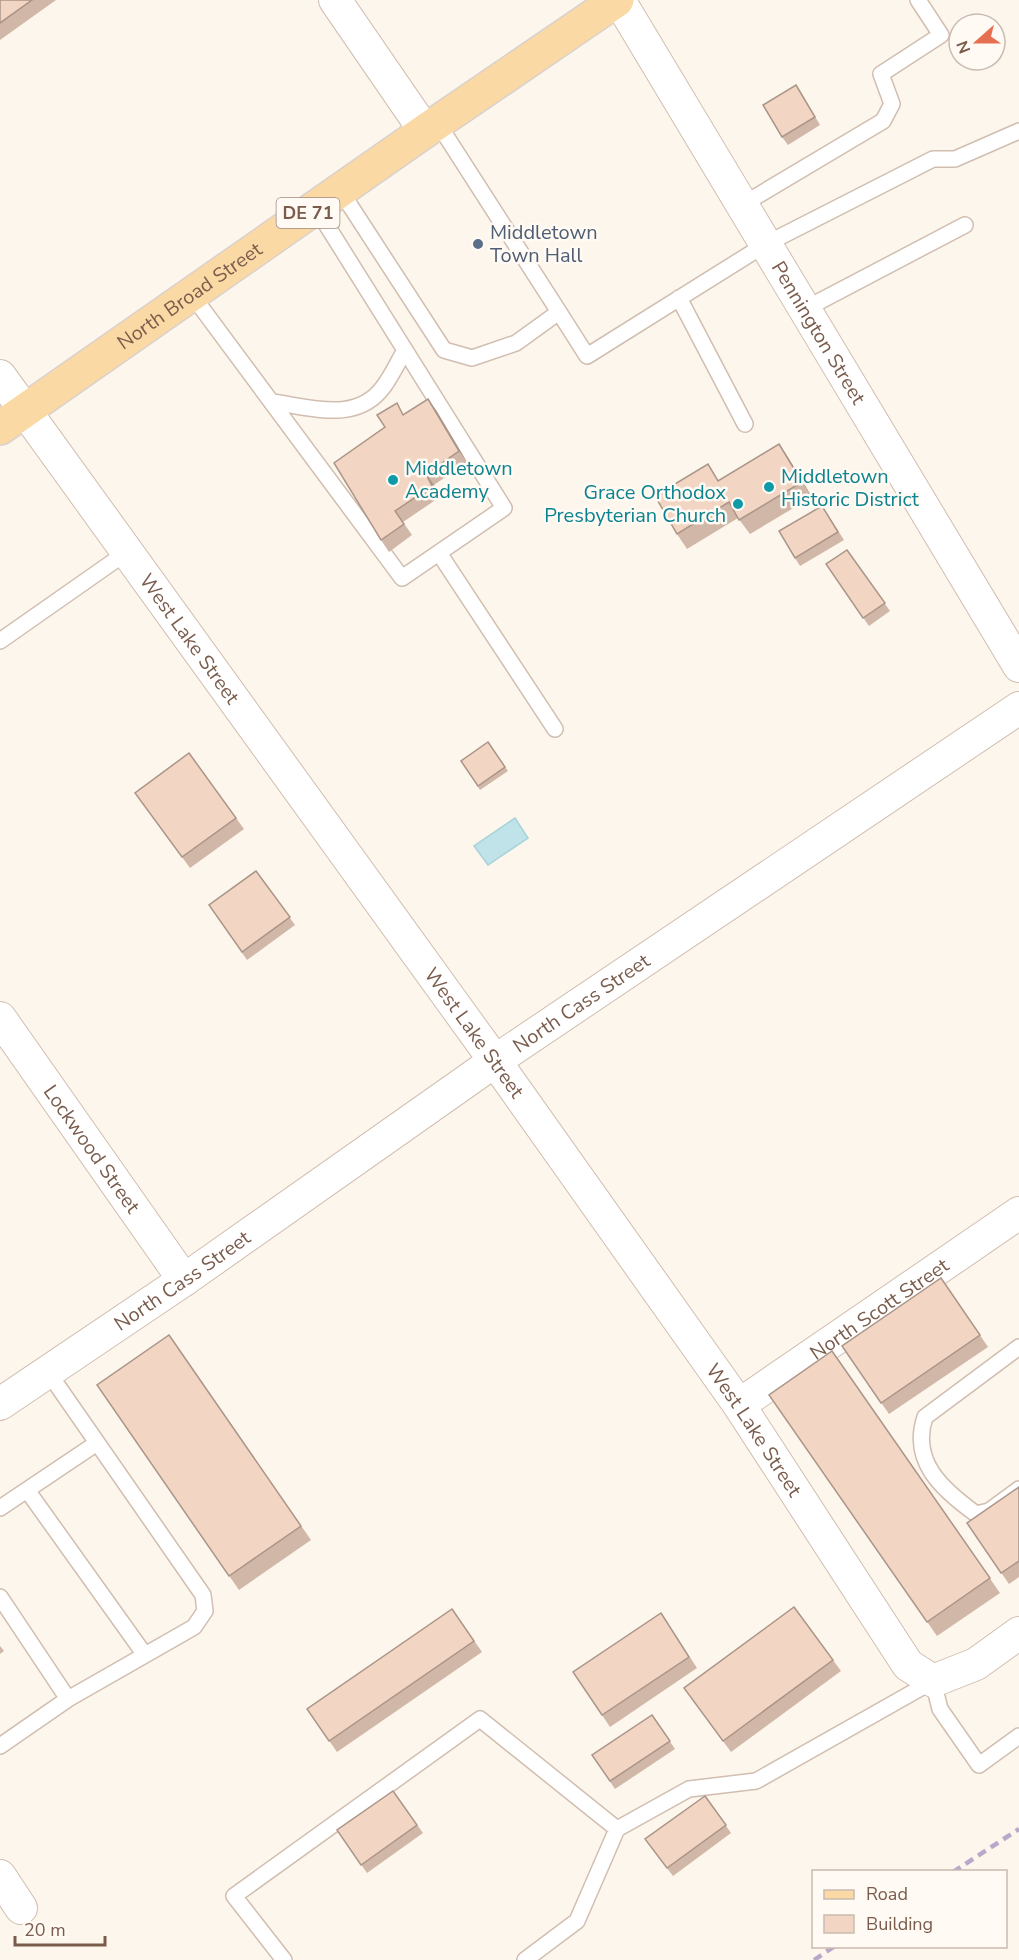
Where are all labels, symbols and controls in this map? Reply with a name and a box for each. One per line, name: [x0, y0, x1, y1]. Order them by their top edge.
north arrow: [947, 12, 1007, 72]
text: N: [952, 37, 976, 57]
road number: DE 71: [276, 198, 340, 228]
place label: Middletown Town Hall: [490, 219, 598, 269]
street label: North Broad Street: [112, 235, 268, 356]
marker: Middletown Town Hall: [471, 237, 485, 251]
street label: Pennington Street: [765, 256, 873, 410]
place label: Middletown Academy: [405, 455, 513, 505]
place label: Middletown Historic District: [781, 463, 920, 513]
marker: Middletown Academy: [386, 473, 400, 487]
place label: Grace Orthodox Presbyterian Church: [544, 479, 726, 529]
marker: Middletown Historic District: [762, 480, 776, 494]
marker: Grace Orthodox Presbyterian Church: [731, 497, 745, 511]
street label: West Lake Street: [133, 568, 247, 710]
street label: North Cass Street: [507, 947, 656, 1059]
street label: West Lake Street: [418, 962, 531, 1104]
street label: Lockwood Street: [37, 1079, 147, 1219]
street label: North Cass Street: [109, 1223, 256, 1337]
street label: North Scott Street: [804, 1251, 955, 1366]
street label: West Lake Street: [700, 1358, 809, 1502]
legend: [812, 1870, 1007, 1948]
text: Road: [866, 1882, 908, 1906]
scale bar: [15, 1909, 105, 1947]
text: Building: [866, 1912, 933, 1936]
text: 20 m: [24, 1918, 66, 1942]

